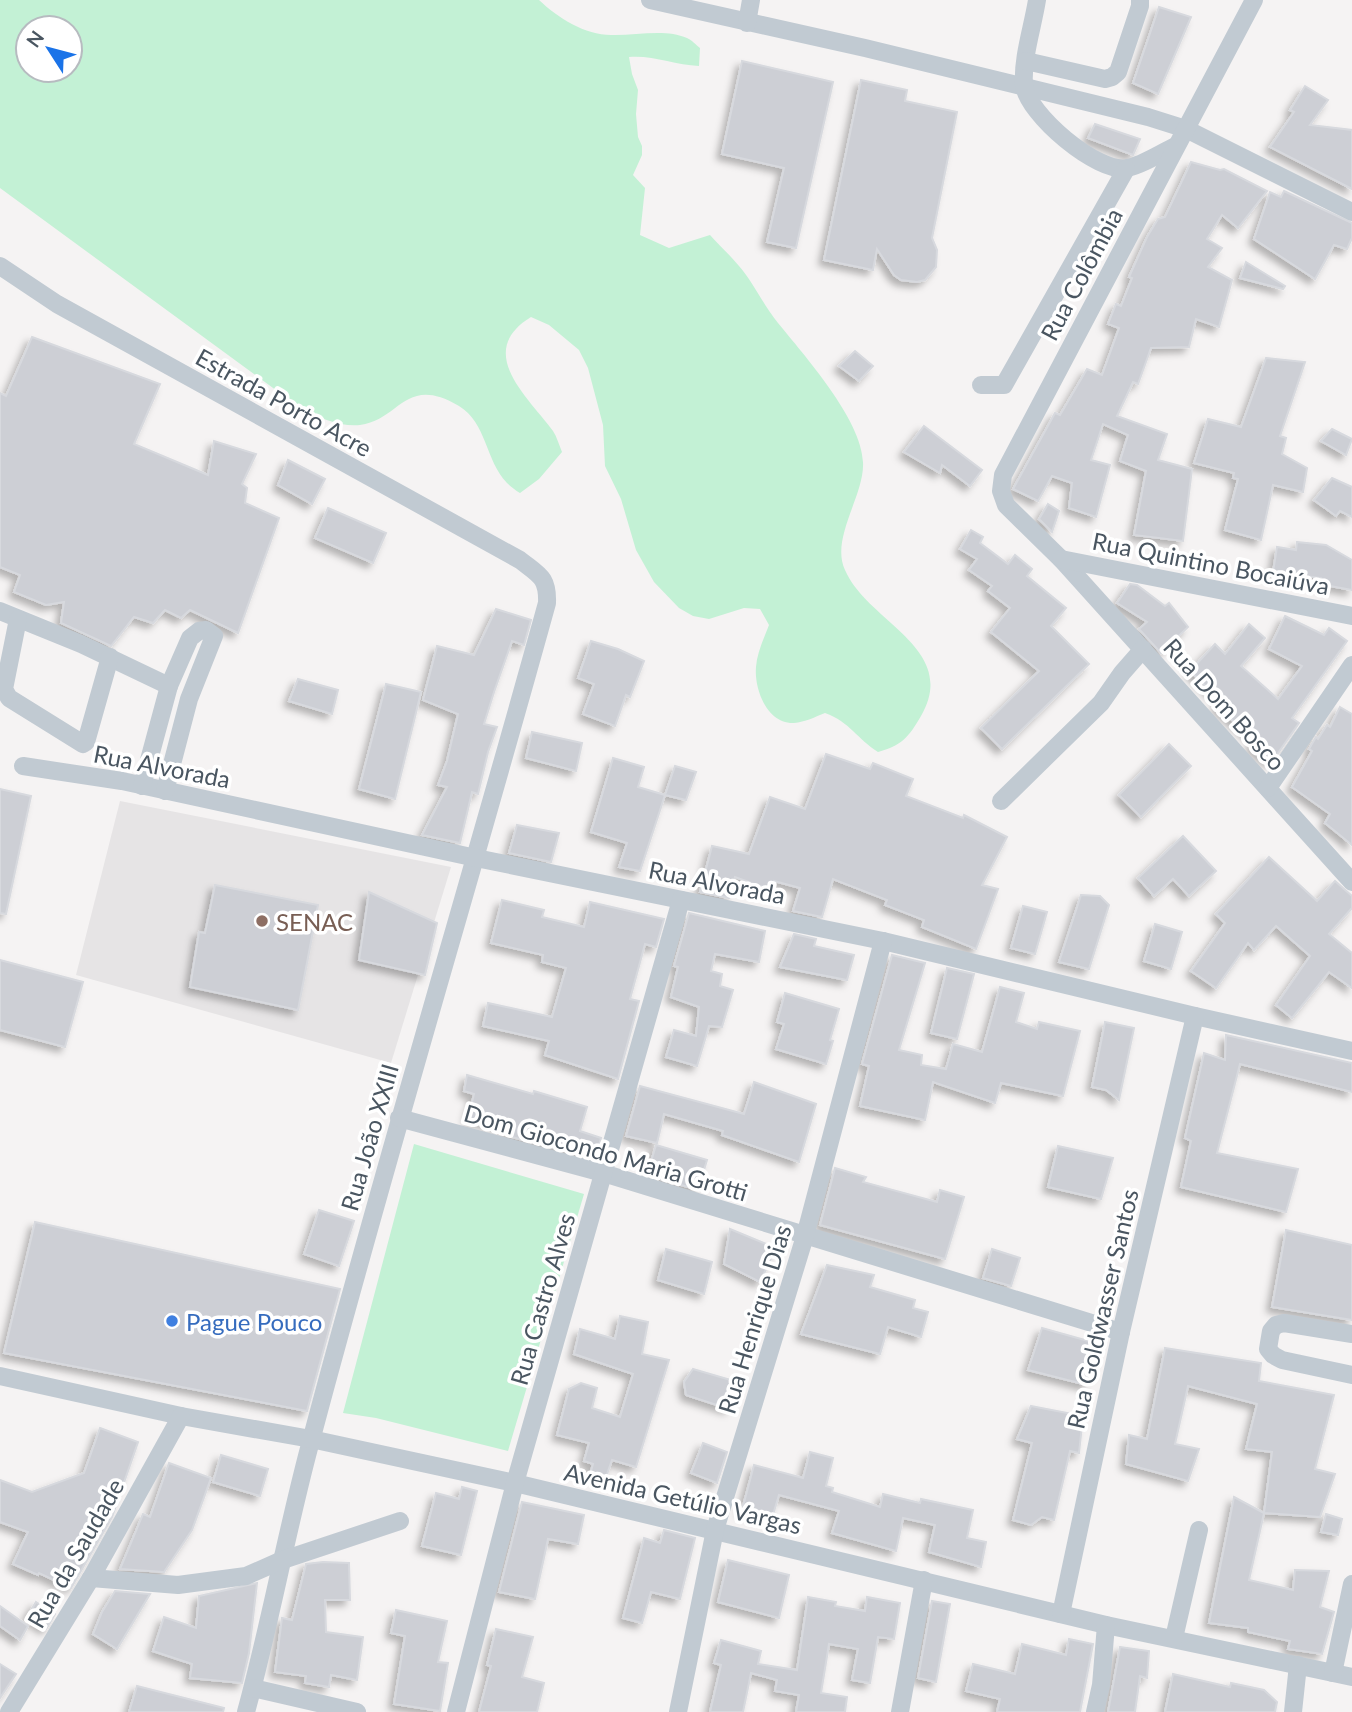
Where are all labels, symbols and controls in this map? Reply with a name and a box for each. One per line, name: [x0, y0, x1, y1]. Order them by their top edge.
north arrow: [14, 14, 84, 84]
text: N: [21, 26, 48, 51]
street label: Rua Colômbia: [1034, 203, 1128, 345]
street label: Estrada Porto Acre: [191, 342, 377, 462]
street label: Rua Quintino Bocaiúva: [1090, 526, 1332, 600]
street label: Rua Dom Bosco: [1158, 632, 1292, 776]
street label: Rua Alvorada: [91, 739, 233, 793]
street label: Rua Alvorada: [646, 855, 788, 909]
place label: SENAC: [276, 907, 353, 936]
marker: SENAC: [254, 913, 270, 929]
street label: Rua João XXIII: [334, 1060, 404, 1214]
street label: Dom Giocondo Maria Grotti: [461, 1098, 751, 1206]
street label: Rua Goldwasser Santos: [1060, 1186, 1144, 1432]
street label: Rua Castro Alves: [504, 1210, 580, 1388]
street label: Rua Henrique Dias: [711, 1221, 797, 1417]
place label: Pague Pouco: [186, 1307, 322, 1336]
marker: Pague Pouco: [164, 1313, 180, 1329]
street label: Avenida Getúlio Vargas: [562, 1457, 804, 1539]
street label: Rua da Saudade: [21, 1473, 129, 1633]

